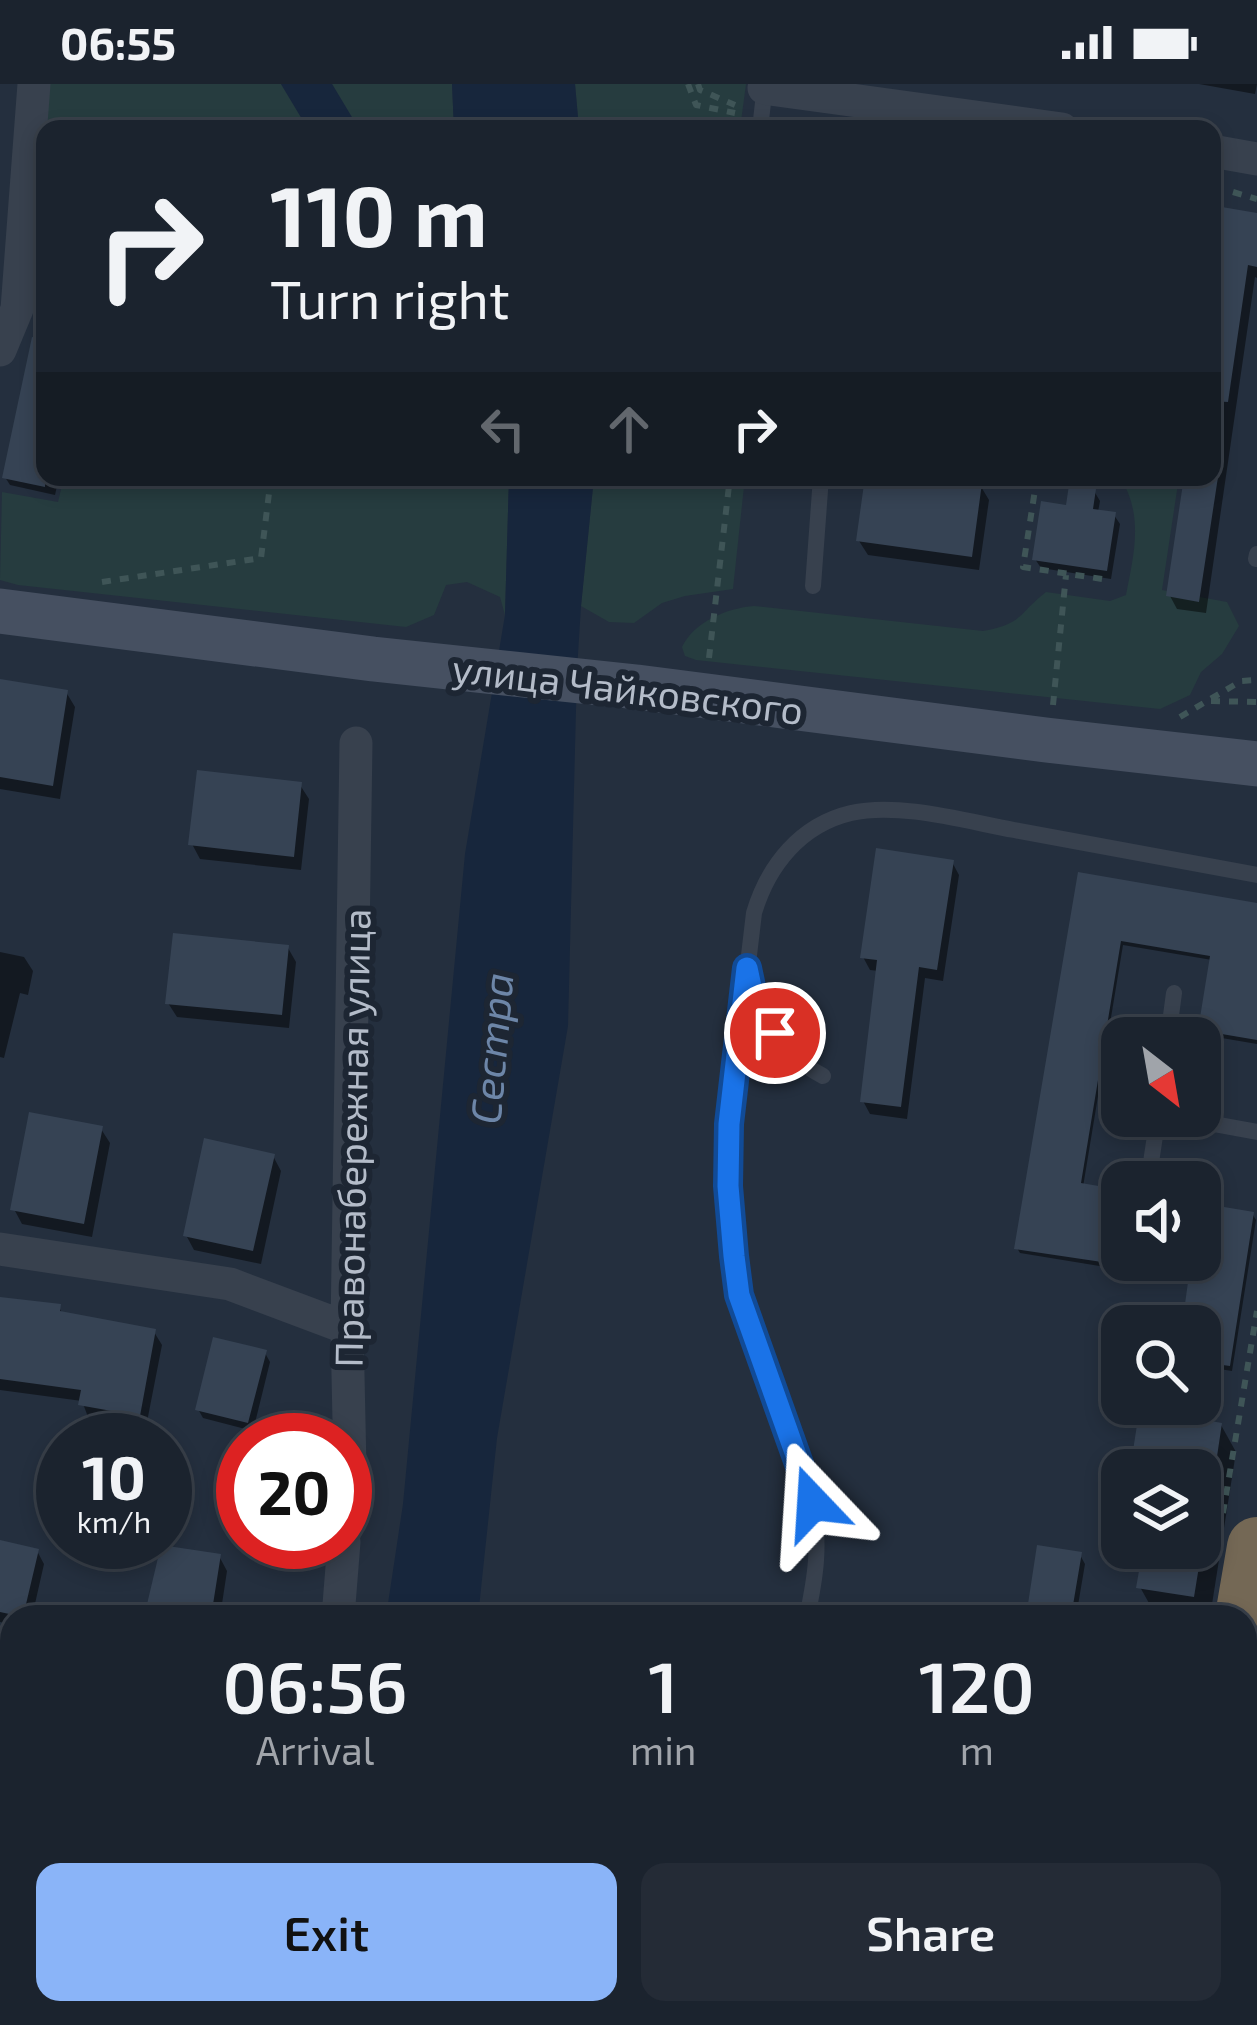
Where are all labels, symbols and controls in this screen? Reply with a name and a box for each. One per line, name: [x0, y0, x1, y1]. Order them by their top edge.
text: 06:55: [60, 15, 176, 69]
text: 110 m: [270, 163, 488, 264]
icon: right: [72, 168, 228, 324]
text: Turn right: [270, 265, 510, 330]
icon: left: [470, 396, 536, 462]
icon: ahead: [596, 396, 662, 462]
icon: right: [722, 396, 788, 462]
street label: улица Чайковского: [450, 643, 806, 734]
street label: Правонабережная улица: [323, 908, 380, 1368]
water label: Сестра: [458, 970, 522, 1126]
pin: [724, 982, 826, 1084]
icon: arrive: [742, 1000, 808, 1066]
north arrow: [1101, 1017, 1221, 1137]
map controls: [1101, 1017, 1221, 1569]
button: sound: [1101, 1161, 1221, 1281]
button: search: [1101, 1305, 1221, 1425]
speed limit sign: 20: [216, 1413, 372, 1569]
text: 10: [82, 1440, 146, 1512]
position arrow: [750, 1440, 876, 1566]
button: layers: [1101, 1449, 1221, 1569]
text: km/h: [77, 1503, 151, 1539]
text: 06:56: [222, 1641, 408, 1727]
text: 1: [648, 1641, 678, 1727]
text: 120: [919, 1641, 1035, 1727]
text: Arrival: [256, 1726, 374, 1773]
text: min: [630, 1726, 697, 1773]
text: m: [960, 1726, 994, 1773]
button: Exit: [36, 1863, 617, 2001]
button: Share: [641, 1863, 1221, 2001]

